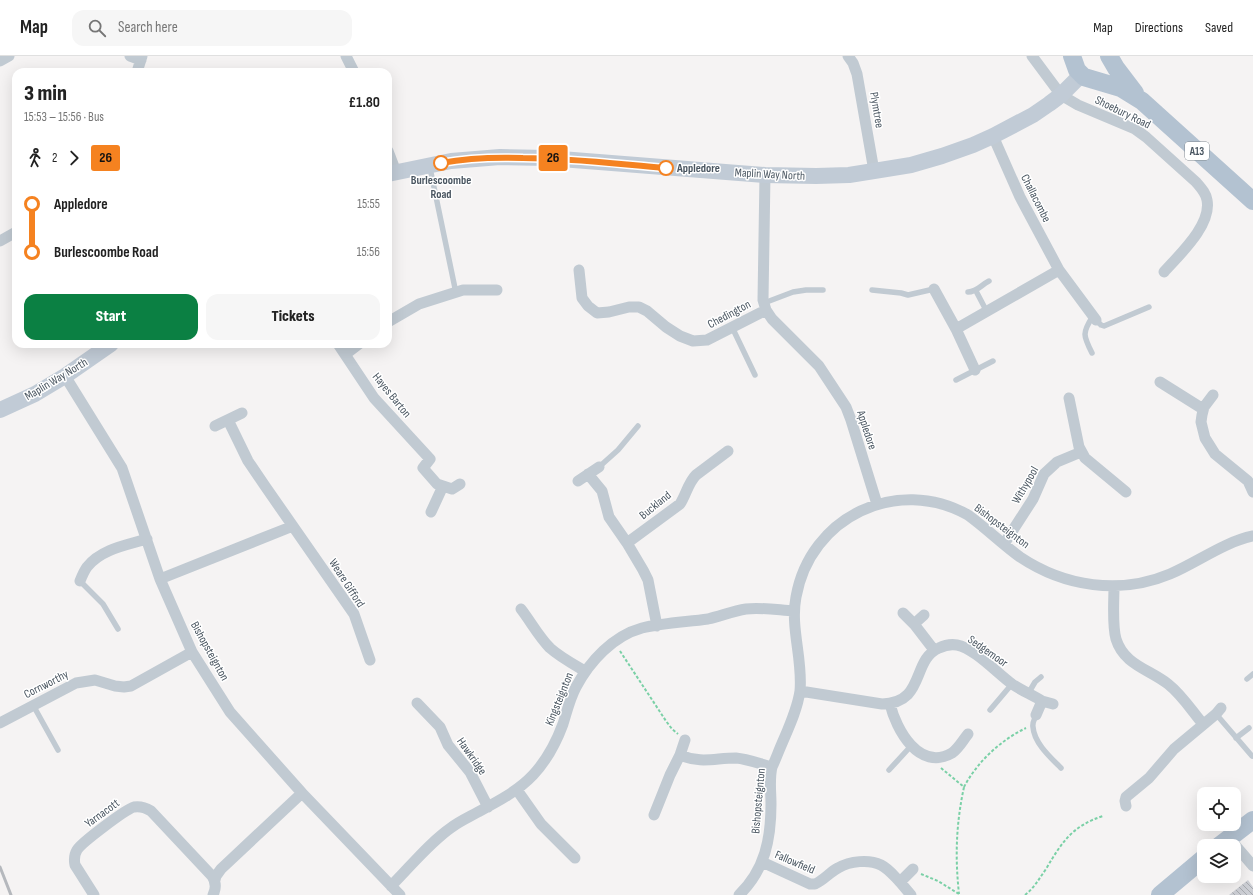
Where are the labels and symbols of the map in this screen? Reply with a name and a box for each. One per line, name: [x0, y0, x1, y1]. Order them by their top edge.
street label: Plymtree: [866, 91, 887, 129]
street label: Shoebury Road: [1092, 93, 1153, 132]
road number: A13: [1185, 142, 1209, 160]
line badge: 26: [535, 145, 571, 171]
marker: Burlescoombe Road: [433, 155, 449, 171]
marker: Appledore: [658, 160, 674, 176]
place label: Appledore: [676, 161, 720, 176]
street label: Maplin Way North: [734, 165, 806, 184]
street label: Challacombe: [1017, 172, 1054, 225]
place label: Burlescoombe Road: [411, 173, 471, 202]
street label: Chedington: [705, 297, 753, 332]
street label: Maplin Way North: [22, 355, 90, 404]
street label: Hayes Barton: [369, 370, 414, 421]
street label: Appledore: [853, 408, 880, 452]
street label: Withypool: [1009, 464, 1042, 507]
street label: Buckland: [636, 488, 674, 523]
street label: Bishopsteignton: [971, 501, 1032, 552]
street label: Weare Gifford: [325, 556, 368, 610]
street label: Bishopsteignton: [187, 619, 232, 684]
street label: Sedgemoor: [965, 632, 1011, 671]
street label: Cornworthy: [21, 667, 71, 702]
street label: Kingsteignton: [542, 670, 577, 728]
street label: Hawkridge: [453, 735, 490, 778]
street label: Bishopsteignton: [748, 768, 769, 834]
street label: Yarnacott: [82, 796, 123, 831]
street label: Fallowfield: [772, 847, 817, 878]

